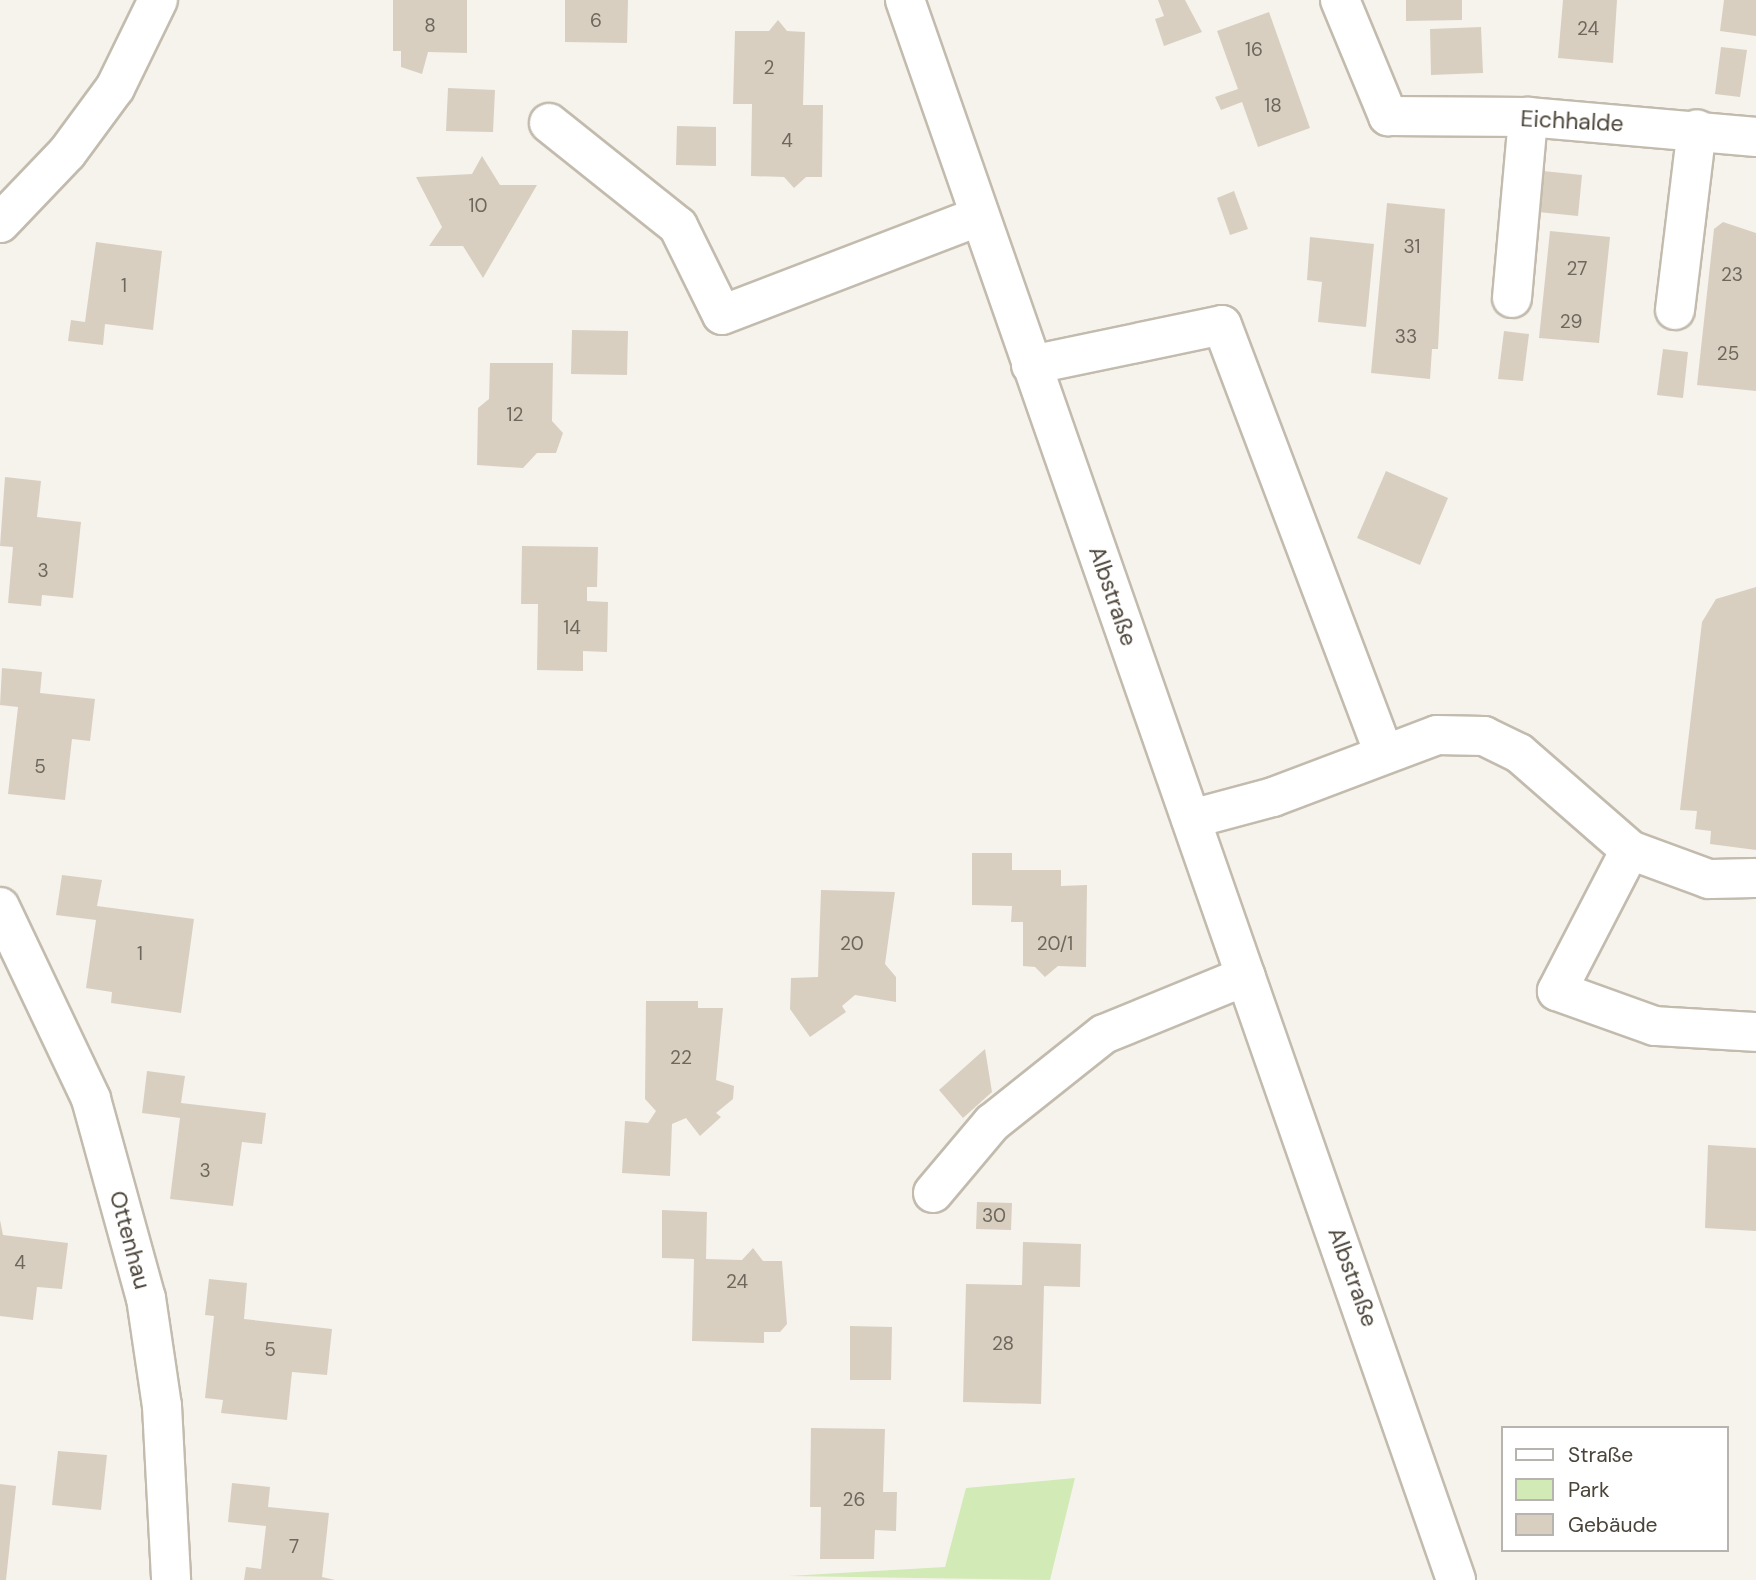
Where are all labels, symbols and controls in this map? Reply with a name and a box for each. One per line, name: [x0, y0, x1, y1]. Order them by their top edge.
house number: 6: [590, 10, 602, 32]
house number: 8: [424, 15, 436, 37]
house number: 24: [1577, 18, 1599, 40]
house number: 16: [1245, 39, 1263, 61]
house number: 2: [764, 57, 774, 79]
house number: 18: [1264, 95, 1282, 117]
street label: Eichhalde: [1520, 105, 1624, 137]
house number: 4: [781, 130, 793, 152]
house number: 10: [469, 195, 487, 217]
house number: 31: [1404, 236, 1420, 258]
house number: 27: [1567, 258, 1587, 280]
house number: 23: [1721, 264, 1743, 286]
house number: 1: [121, 275, 127, 297]
house number: 29: [1560, 311, 1582, 333]
house number: 33: [1395, 326, 1417, 348]
house number: 25: [1717, 343, 1739, 365]
house number: 12: [507, 404, 523, 426]
street label: Albstraße: [1083, 542, 1143, 650]
house number: 3: [37, 560, 49, 582]
house number: 14: [563, 617, 581, 639]
house number: 5: [34, 756, 46, 778]
house number: 20: [840, 933, 864, 955]
house number: 20/1: [1037, 933, 1073, 955]
house number: 1: [137, 943, 143, 965]
house number: 22: [670, 1047, 692, 1069]
house number: 3: [199, 1160, 211, 1182]
street label: Ottenhau: [104, 1188, 156, 1292]
house number: 30: [982, 1205, 1006, 1227]
street label: Albstraße: [1322, 1223, 1384, 1331]
house number: 4: [14, 1252, 26, 1274]
house number: 24: [726, 1271, 748, 1293]
house number: 28: [992, 1333, 1014, 1355]
house number: 5: [264, 1339, 276, 1361]
legend: [1500, 1426, 1728, 1552]
text: Straße: [1568, 1441, 1633, 1469]
text: Park: [1568, 1476, 1609, 1504]
house number: 26: [843, 1489, 865, 1511]
text: Gebäude: [1568, 1511, 1658, 1539]
house number: 7: [289, 1536, 299, 1558]

